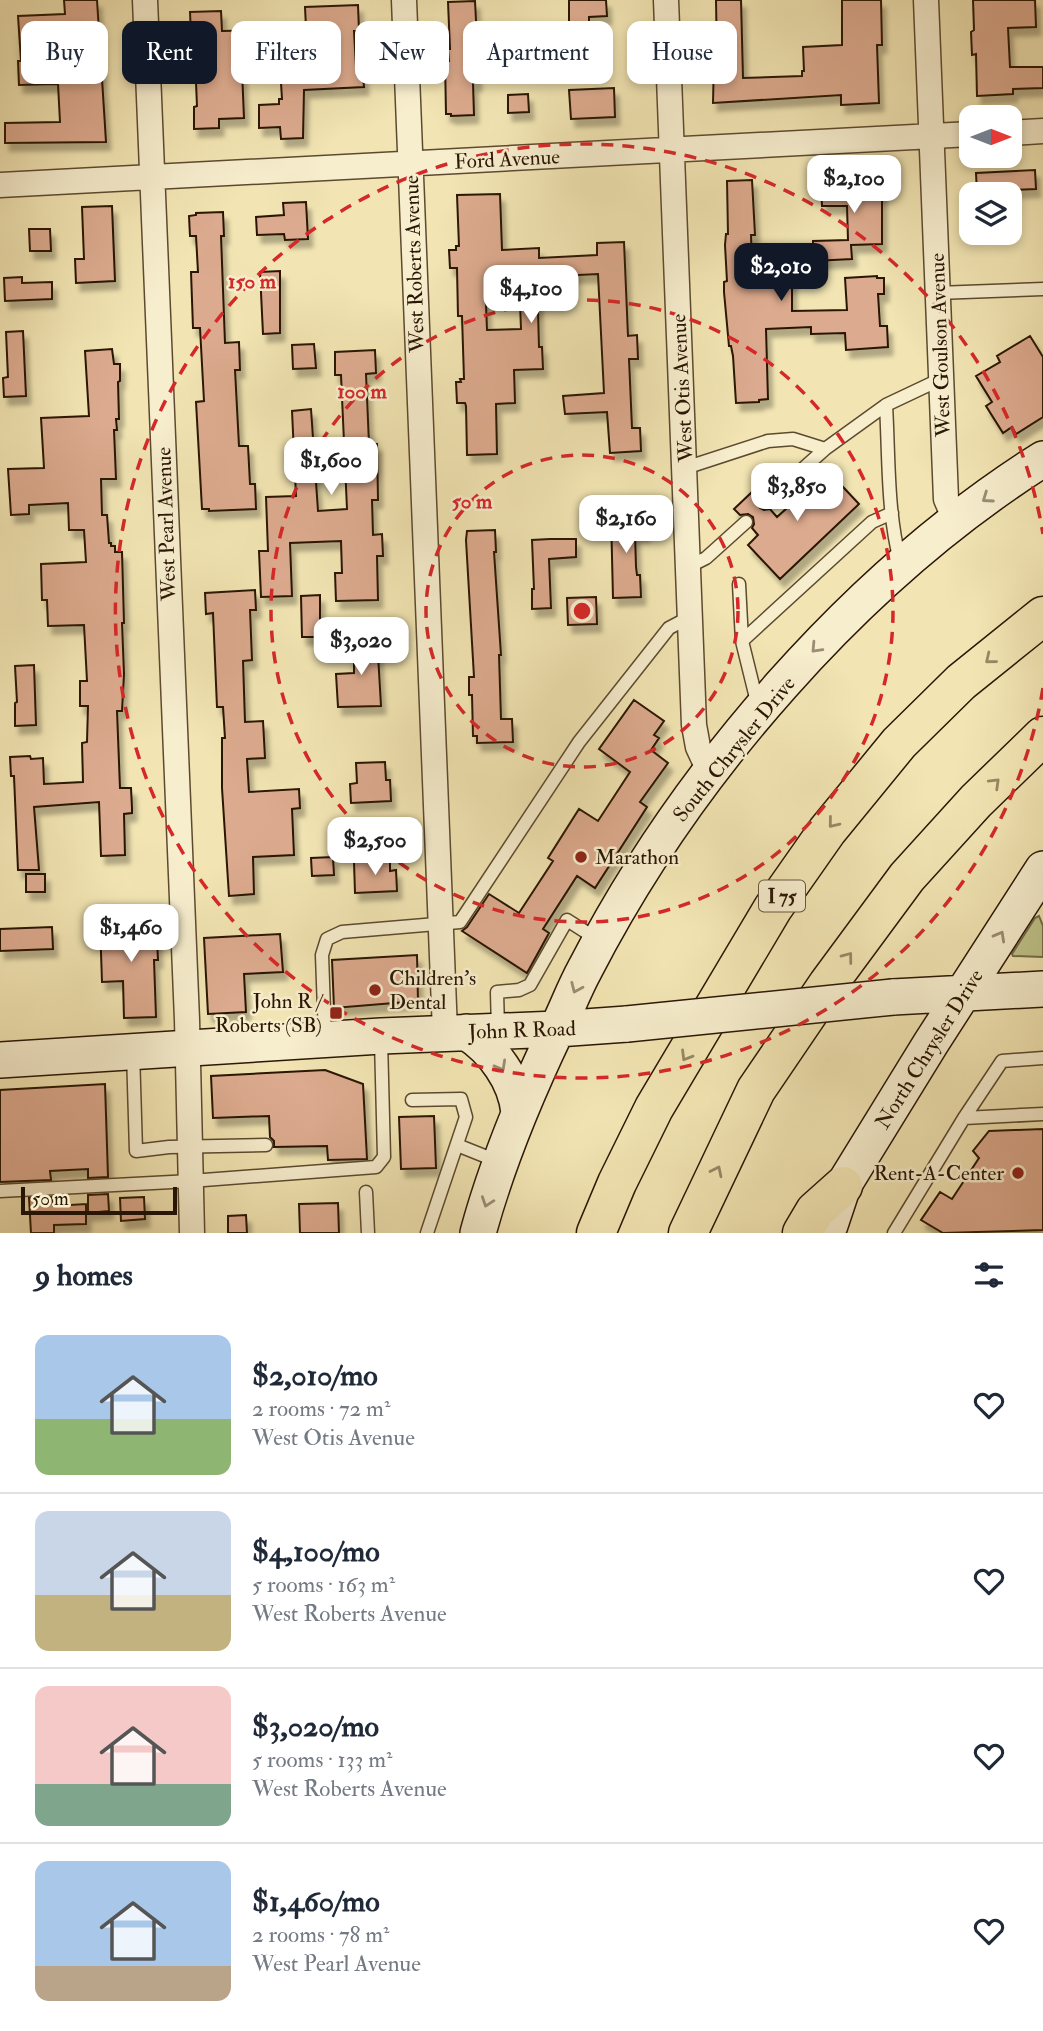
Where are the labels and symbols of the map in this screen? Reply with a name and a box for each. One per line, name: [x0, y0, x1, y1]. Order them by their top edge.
north arrow: [959, 105, 1022, 168]
street label: Ford Avenue: [453, 143, 561, 176]
pin: $2,100: [797, 156, 911, 215]
street label: West Roberts Avenue: [398, 174, 431, 354]
pin: $2,010: [724, 244, 838, 303]
street label: West Goulson Avenue: [924, 252, 957, 438]
pin: $4,100: [474, 266, 588, 325]
text: 150 m: [228, 268, 277, 295]
street label: West Otis Avenue: [665, 313, 700, 464]
text: 100 m: [337, 378, 388, 405]
pin: $1,600: [274, 438, 388, 497]
street label: West Pearl Avenue: [150, 446, 183, 602]
pin: $3,850: [740, 463, 854, 523]
text: 50 m: [452, 488, 493, 515]
one-way arrow: [982, 490, 995, 502]
pin: $2,160: [569, 496, 683, 555]
centre of rings: [570, 599, 594, 623]
pin: $3,020: [304, 618, 418, 677]
one-way arrow: [812, 640, 825, 653]
one-way arrow: [985, 650, 997, 663]
street label: South Chrysler Drive: [667, 671, 802, 828]
one-way arrow: [986, 779, 999, 792]
one-way arrow: [829, 815, 842, 827]
pin: $2,500: [318, 818, 432, 877]
place label: Marathon: [595, 844, 679, 871]
marker: Marathon: [573, 849, 589, 865]
road number: I 75: [759, 880, 805, 912]
pin: $1,460: [74, 904, 188, 964]
one-way arrow: [992, 931, 1005, 943]
one-way arrow: [840, 952, 852, 965]
street label: North Chrysler Drive: [869, 964, 990, 1134]
place label: Children's Dental: [389, 965, 476, 1016]
one-way arrow: [570, 981, 584, 993]
marker: Children's Dental: [367, 982, 383, 998]
place label: John R / Roberts (SB): [215, 988, 325, 1039]
marker: John R / Roberts (SB): [328, 1005, 344, 1021]
street label: John R Road: [467, 1015, 577, 1046]
one-way arrow: [681, 1049, 694, 1062]
one-way arrow: [493, 1059, 506, 1072]
place label: Rent-A-Center: [873, 1160, 1004, 1187]
marker: Rent-A-Center: [1010, 1165, 1026, 1181]
one-way arrow: [708, 1166, 722, 1178]
scale bar: [21, 1184, 177, 1216]
one-way arrow: [481, 1196, 495, 1208]

